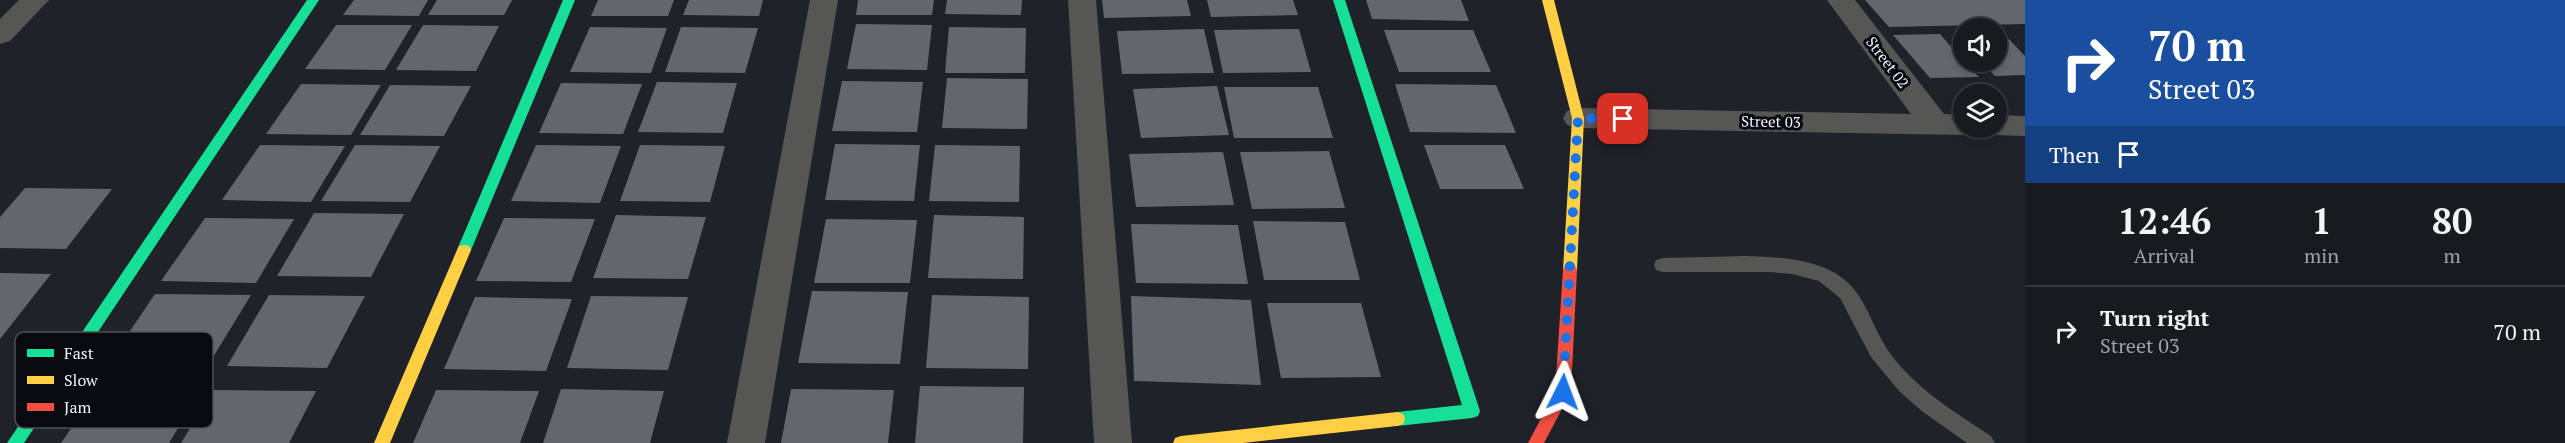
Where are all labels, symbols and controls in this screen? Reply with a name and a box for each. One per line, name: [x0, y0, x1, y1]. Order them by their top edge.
text: 70 m: [2148, 17, 2246, 73]
map controls: [1953, 18, 2007, 138]
button: sound: [1953, 18, 2007, 72]
icon: right: [2049, 24, 2127, 102]
street label: Street 02: [1862, 32, 1914, 92]
text: Street 03: [2148, 71, 2255, 107]
button: layers: [1953, 84, 2007, 138]
pin: [1597, 93, 1648, 144]
icon: arrive: [1606, 102, 1639, 135]
street label: Street 03: [1741, 110, 1801, 132]
icon: arrive: [2112, 138, 2145, 171]
text: Then: [2049, 140, 2100, 169]
text: 12:46: [2118, 197, 2211, 244]
text: 1: [2311, 197, 2332, 244]
text: 80: [2432, 197, 2472, 244]
text: Arrival: [2134, 242, 2195, 269]
text: min: [2304, 242, 2339, 269]
text: m: [2443, 242, 2461, 269]
text: Turn right: [2100, 303, 2209, 332]
icon: right: [2049, 315, 2082, 348]
text: 70 m: [2493, 317, 2541, 346]
legend: [15, 332, 213, 428]
text: Street 03: [2100, 332, 2180, 359]
text: Fast: [64, 342, 94, 364]
position arrow: [1531, 360, 1595, 424]
text: Slow: [64, 369, 98, 391]
text: Jam: [64, 396, 92, 418]

